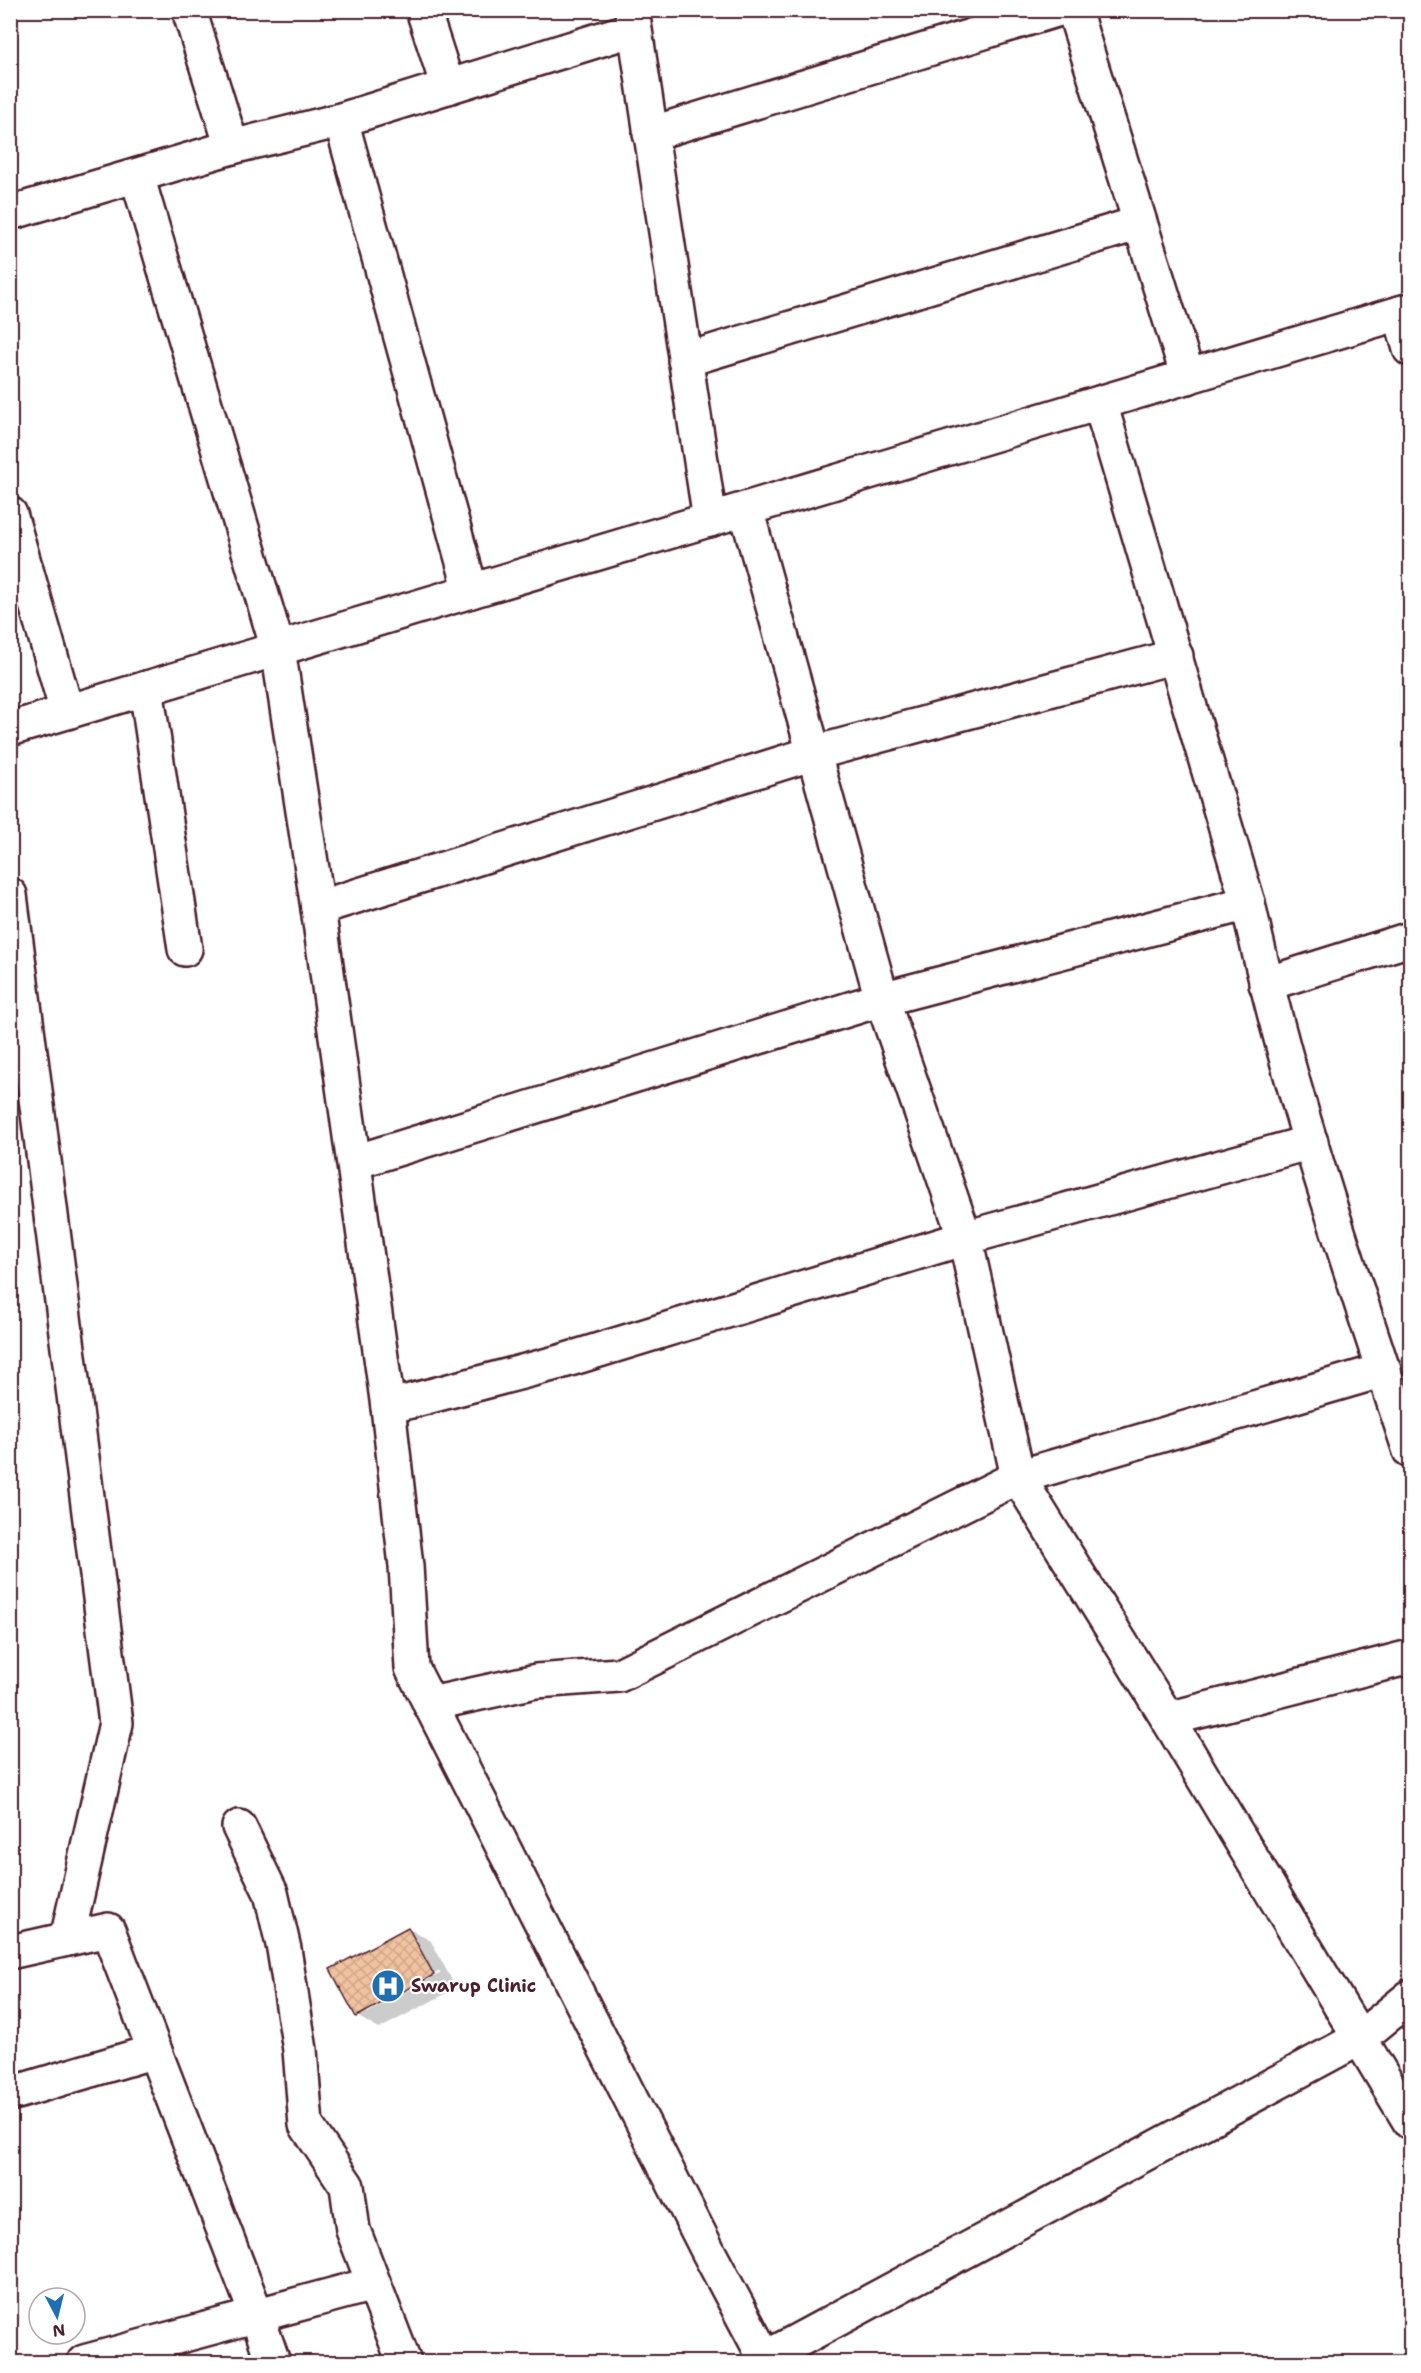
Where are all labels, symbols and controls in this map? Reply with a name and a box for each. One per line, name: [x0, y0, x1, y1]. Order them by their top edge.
hospital icon: Swarup Clinic: [370, 1968, 406, 2004]
place label: Swarup Clinic: [411, 1974, 536, 1998]
north arrow: [27, 2286, 87, 2346]
text: N: [51, 2319, 66, 2342]

